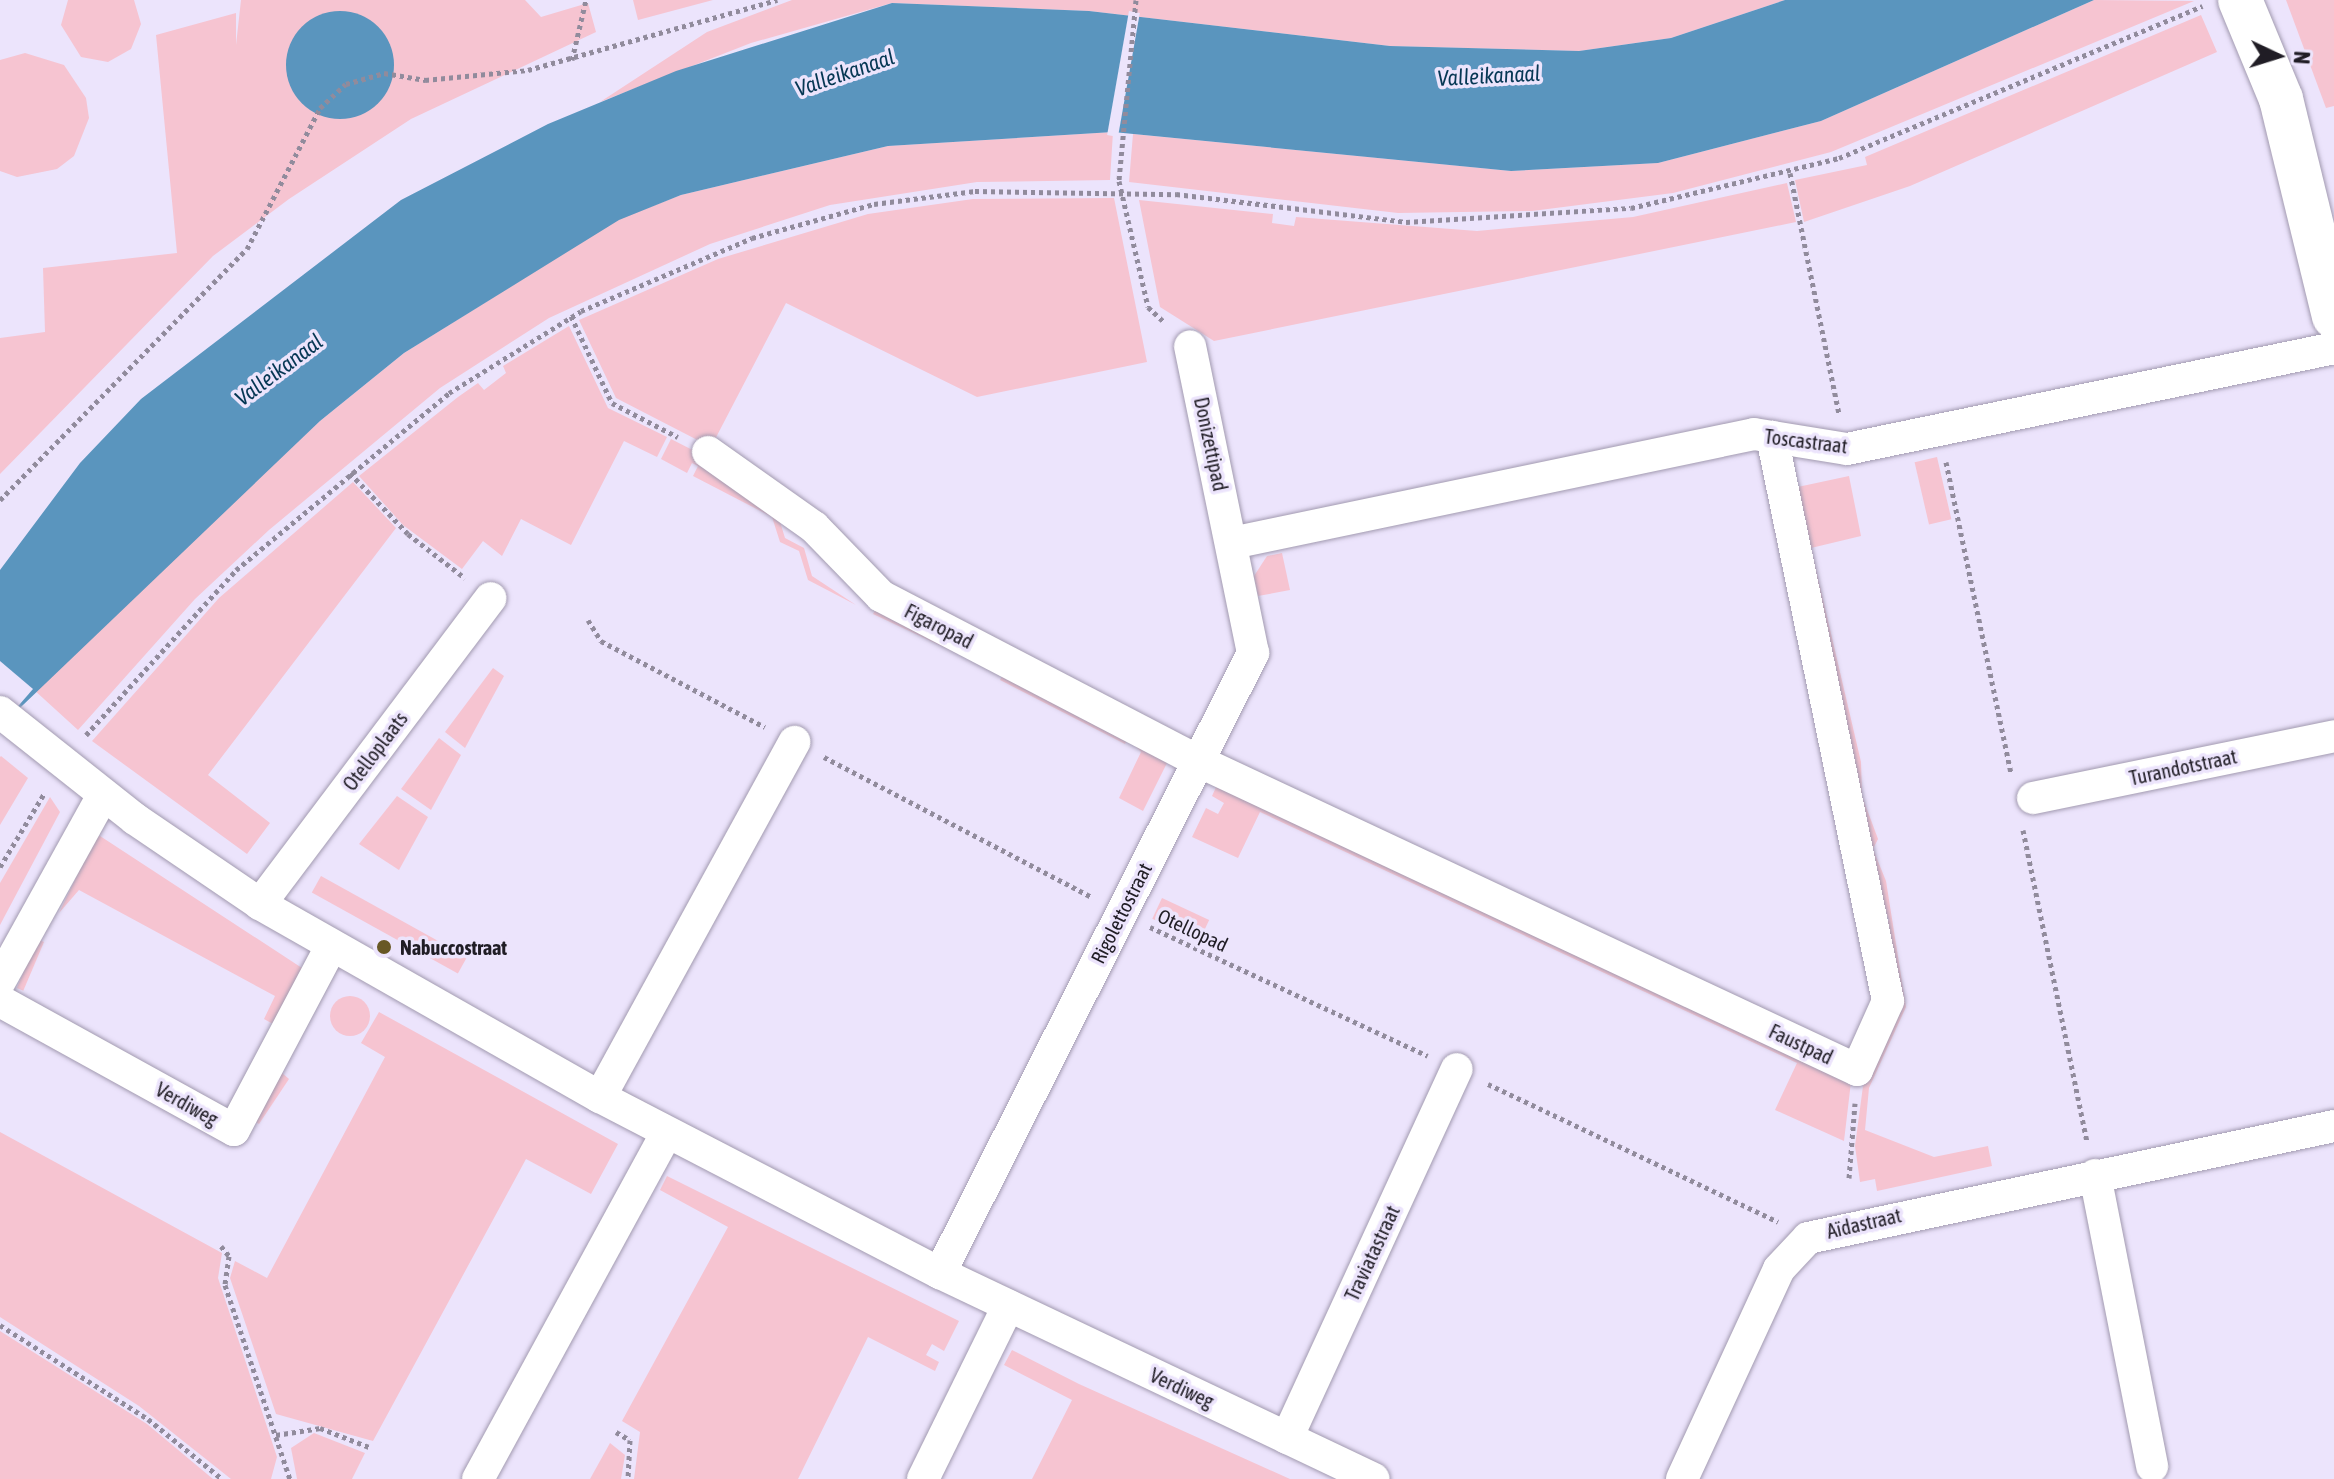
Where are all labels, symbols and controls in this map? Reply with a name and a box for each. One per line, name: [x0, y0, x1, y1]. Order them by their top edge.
north arrow: [2238, 16, 2318, 96]
water label: Valleikanaal: [792, 44, 898, 102]
text: N: [2289, 50, 2315, 65]
water label: Valleikanaal: [1437, 60, 1541, 92]
water label: Valleikanaal: [230, 328, 328, 412]
street label: Donizettipad: [1189, 395, 1233, 493]
street label: Toscastraat: [1763, 424, 1849, 458]
street label: Figaropad: [901, 599, 977, 653]
street label: Otelloplaats: [338, 707, 412, 795]
street label: Turandotstraat: [2127, 744, 2239, 790]
street label: Rigolettostraat: [1085, 859, 1157, 967]
street label: Otellopad: [1154, 903, 1232, 957]
place label: Nabuccostraat: [400, 935, 507, 959]
marker: Nabuccostraat: [375, 938, 393, 956]
street label: Faustpad: [1765, 1019, 1837, 1069]
street label: Verdiweg: [152, 1077, 222, 1131]
street label: Traviatastraat: [1340, 1202, 1404, 1304]
street label: Aïdastraat: [1824, 1203, 1904, 1243]
street label: Verdiweg: [1146, 1363, 1218, 1413]

